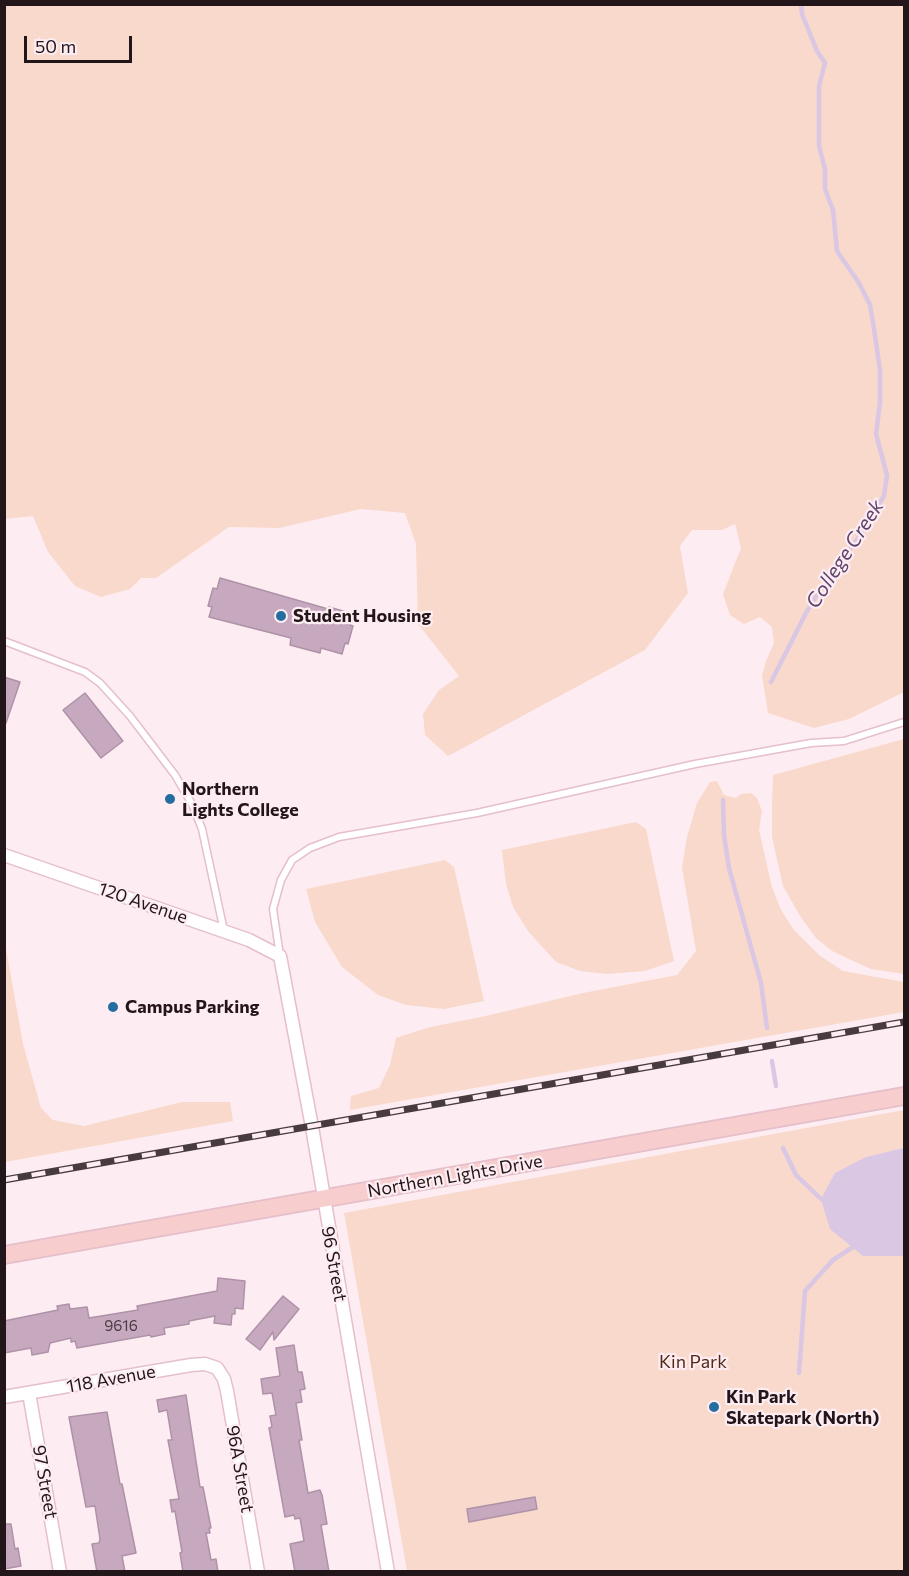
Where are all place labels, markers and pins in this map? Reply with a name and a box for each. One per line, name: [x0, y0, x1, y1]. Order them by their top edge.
place label: Student Housing: [293, 605, 431, 627]
marker: Student Housing: [274, 609, 288, 623]
place label: Northern Lights College: [182, 778, 299, 820]
marker: Northern Lights College: [163, 792, 177, 806]
place label: Campus Parking: [125, 996, 259, 1018]
marker: Campus Parking: [106, 1000, 120, 1014]
place label: Kin Park Skatepark (North): [726, 1386, 880, 1428]
marker: Kin Park Skatepark (North): [707, 1400, 721, 1414]

